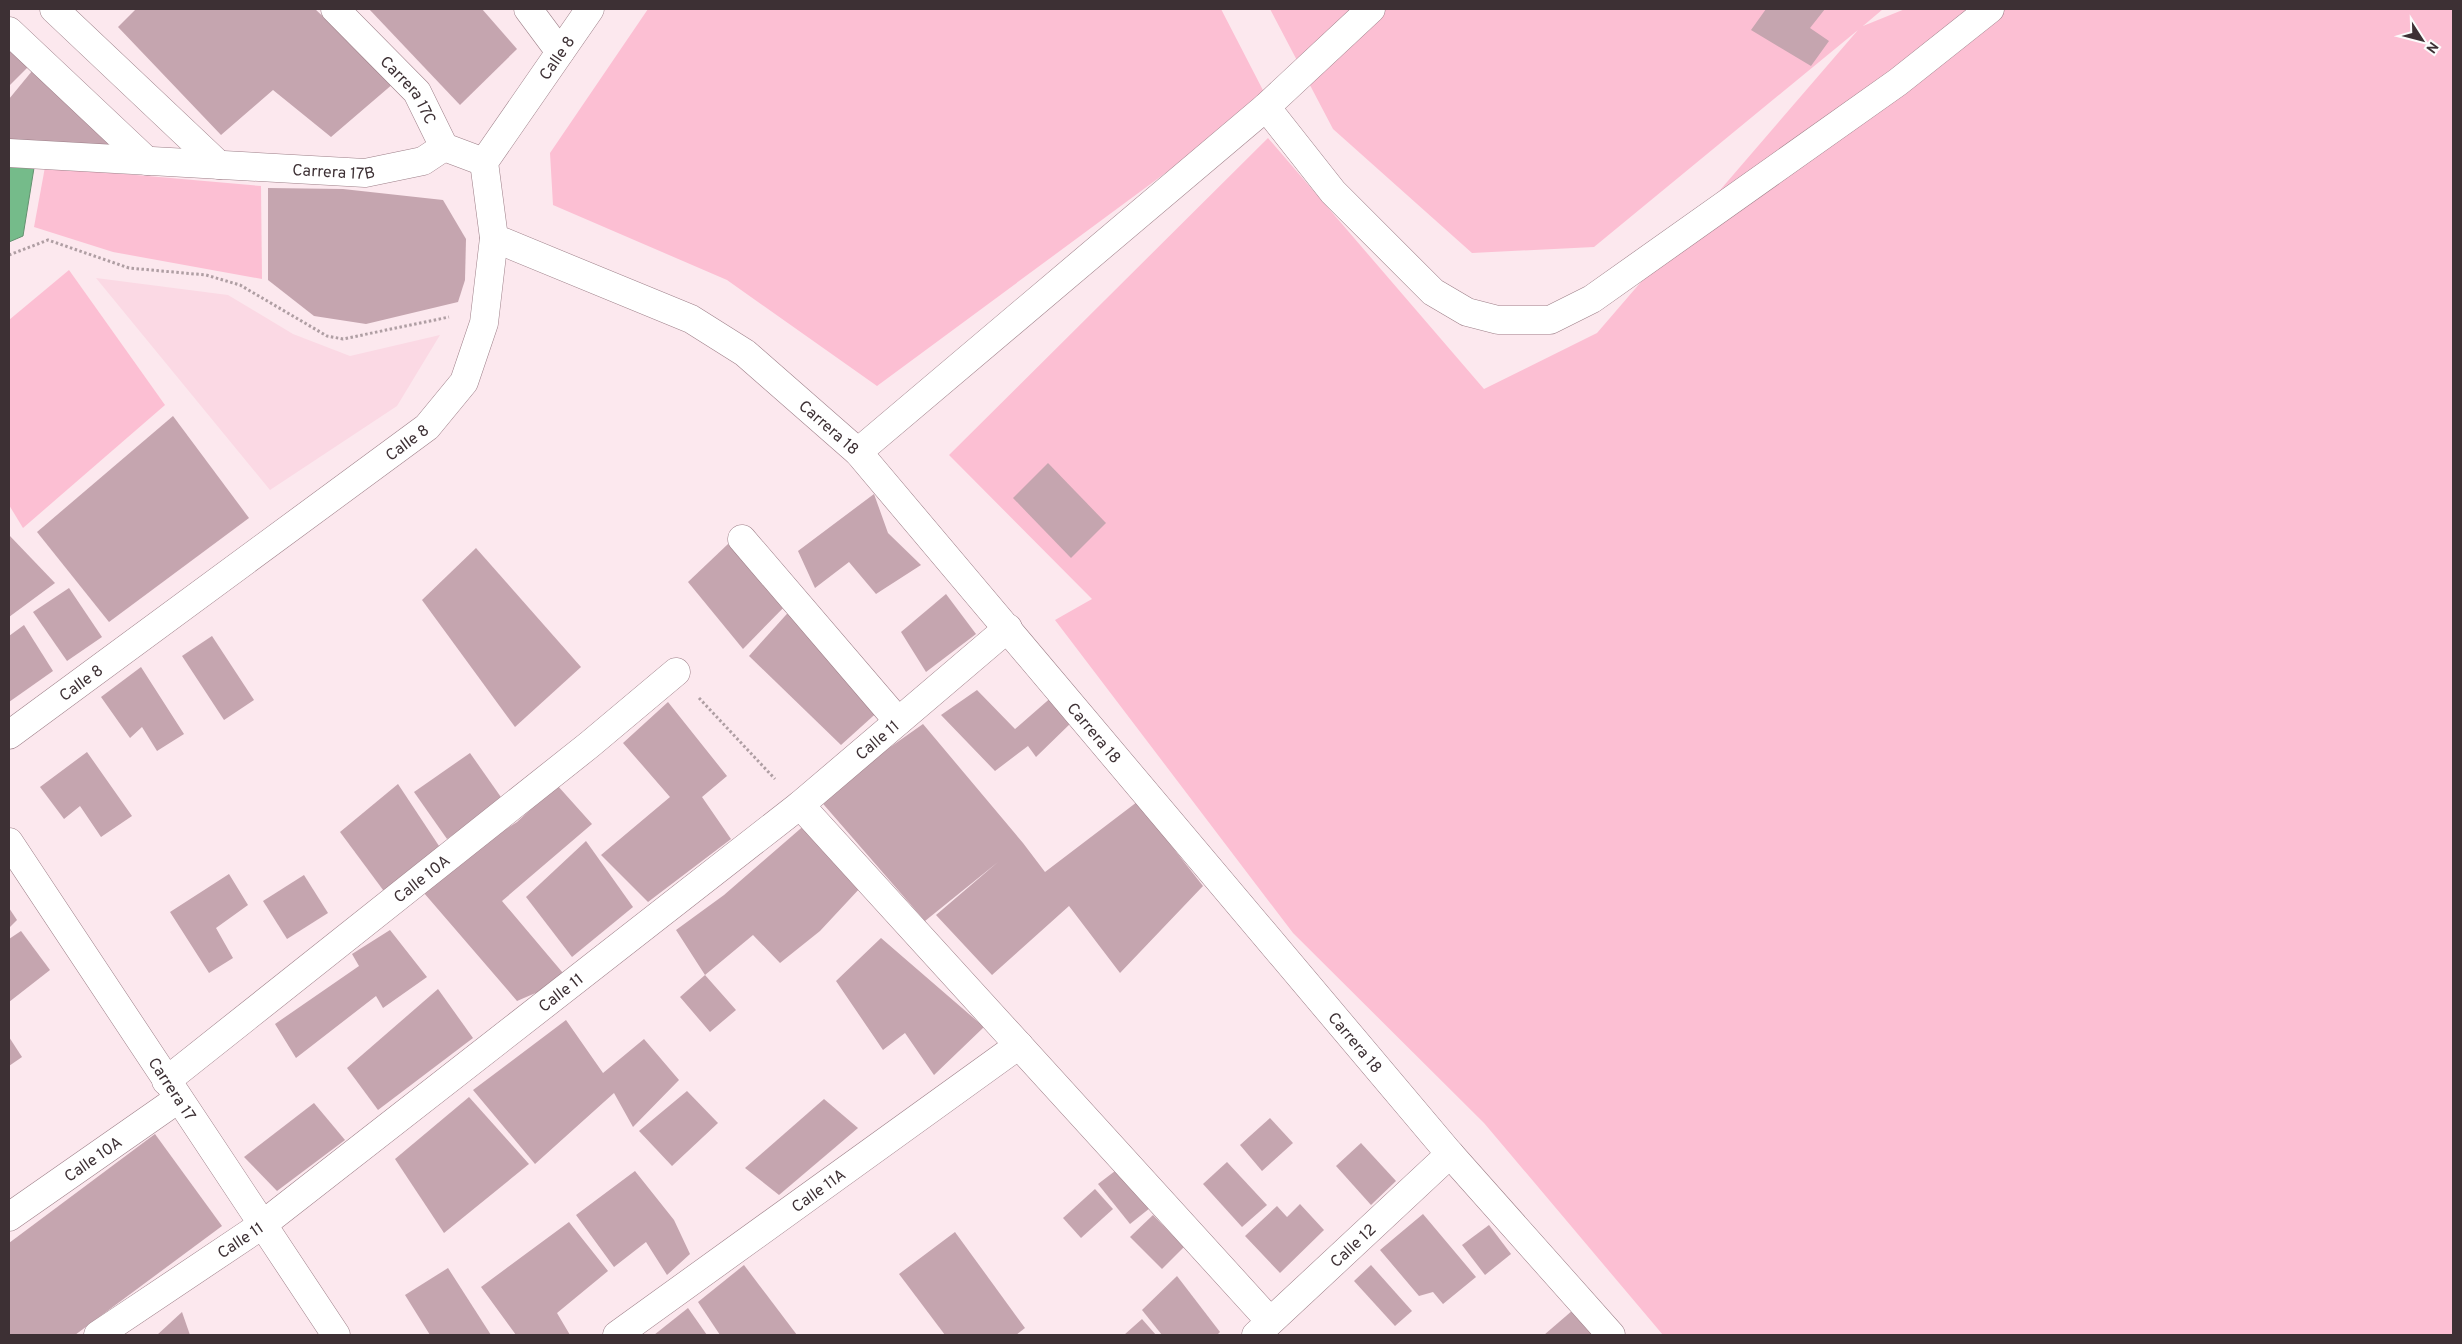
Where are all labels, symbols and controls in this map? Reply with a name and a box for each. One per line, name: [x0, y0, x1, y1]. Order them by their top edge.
north arrow: [2397, 15, 2447, 65]
street label: Calle 8: [536, 33, 580, 85]
text: N: [2421, 38, 2441, 56]
street label: Carrera 17C: [375, 53, 439, 128]
street label: Carrera 17B: [292, 161, 377, 185]
street label: Carrera 18: [794, 397, 862, 460]
street label: Calle 8: [382, 421, 434, 466]
street label: Calle 8: [56, 661, 108, 707]
street label: Carrera 18: [1062, 699, 1124, 768]
street label: Calle 11: [852, 717, 904, 765]
street label: Calle 10A: [390, 851, 455, 908]
street label: Calle 11: [535, 970, 588, 1017]
street label: Carrera 18: [1323, 1009, 1385, 1078]
street label: Carrera 17: [143, 1054, 199, 1125]
street label: Calle 10A: [61, 1133, 127, 1187]
street label: Calle 11A: [788, 1165, 850, 1218]
street label: Calle 11: [214, 1219, 268, 1264]
street label: Calle 12: [1327, 1220, 1381, 1273]

